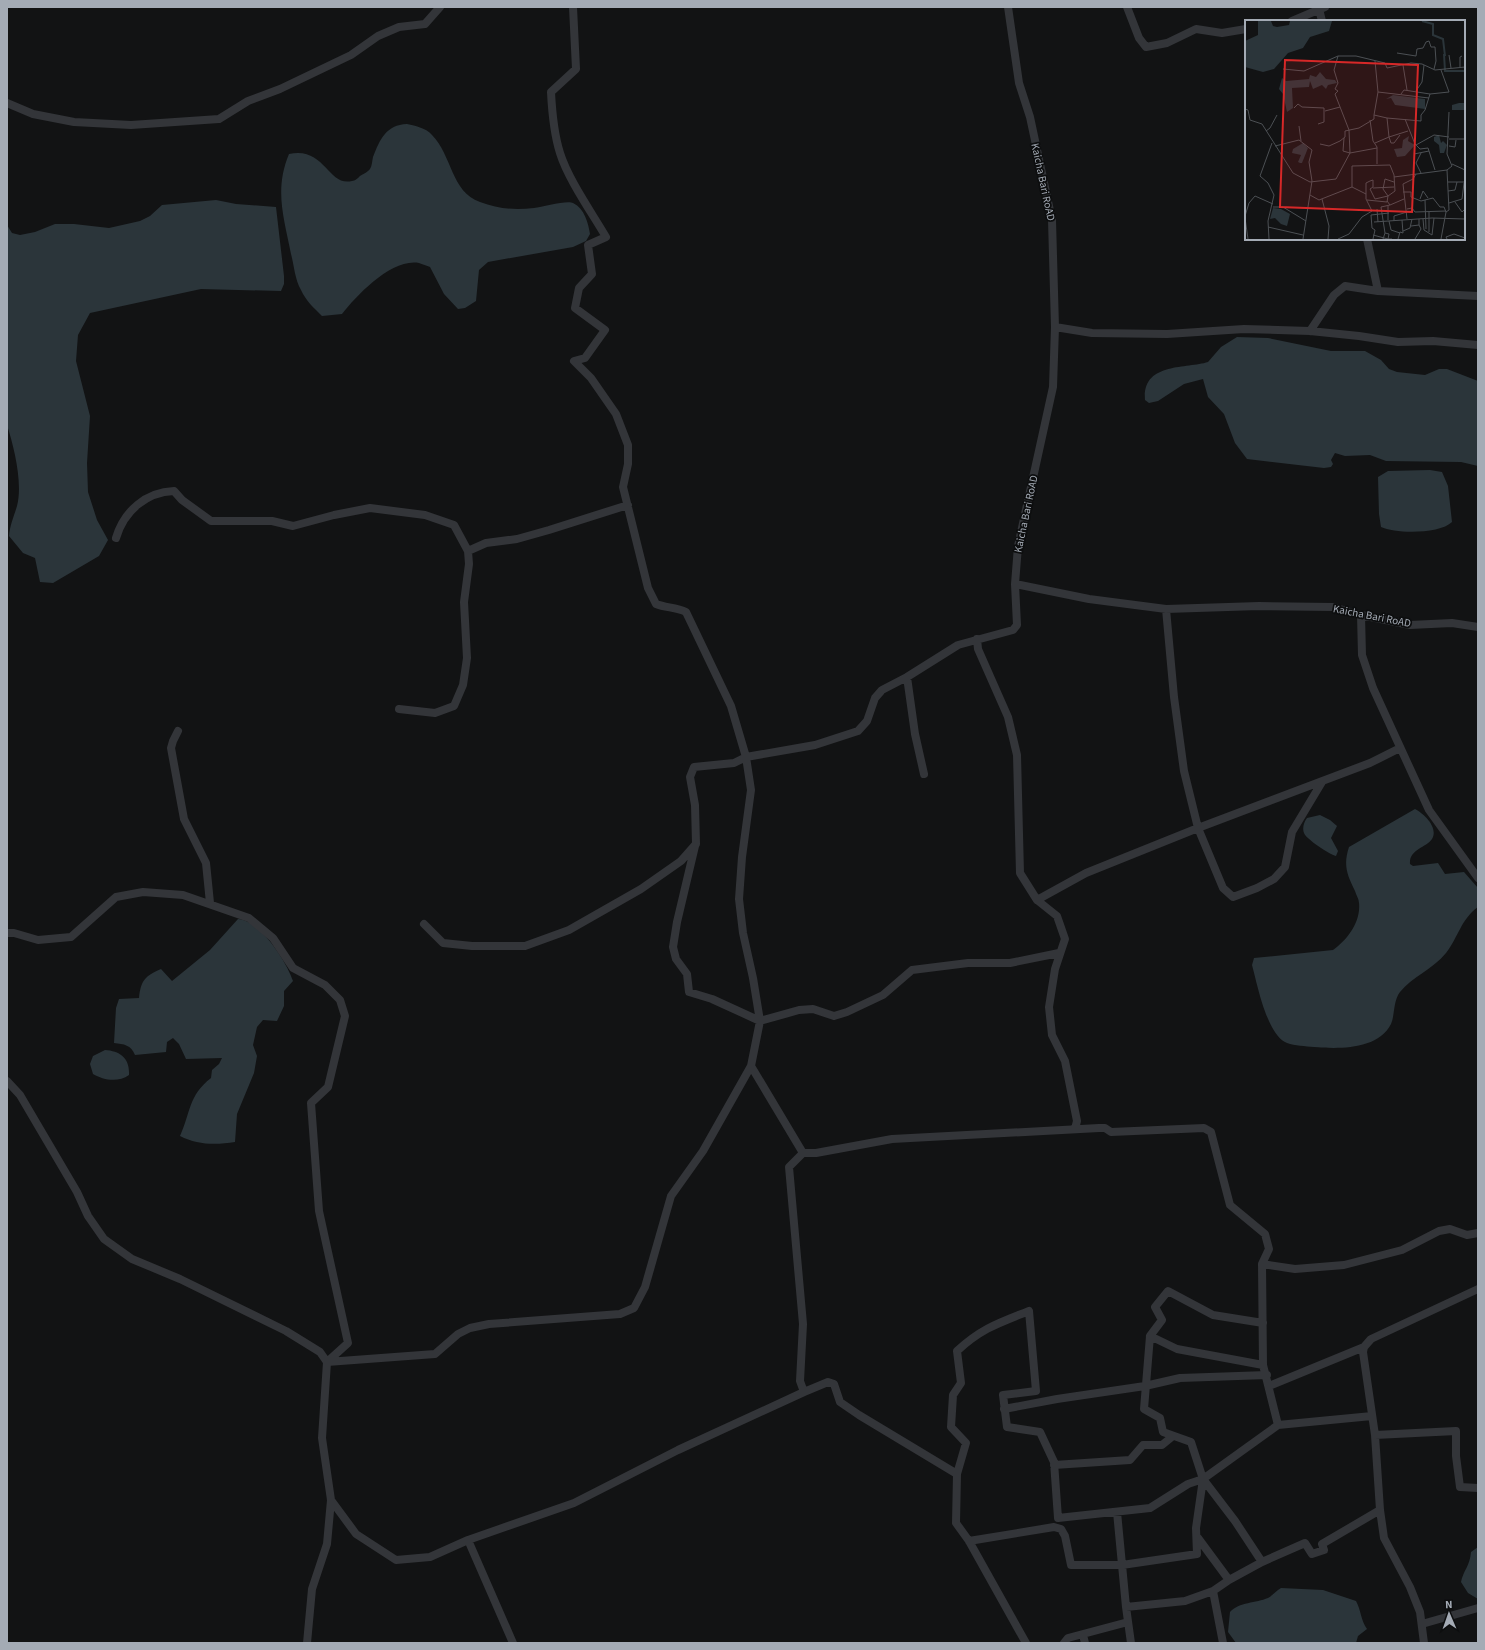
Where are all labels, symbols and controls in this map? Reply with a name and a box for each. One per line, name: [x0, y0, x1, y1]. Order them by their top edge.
inset map: [1245, 20, 1465, 240]
street label: Kaicha Bari RoAD: [1027, 142, 1059, 222]
street label: Kaicha Bari RoAD: [1010, 474, 1042, 554]
street label: Kaicha Bari RoAD: [1332, 601, 1412, 631]
north arrow: [1429, 1594, 1469, 1634]
text: N: [1445, 1597, 1453, 1612]

